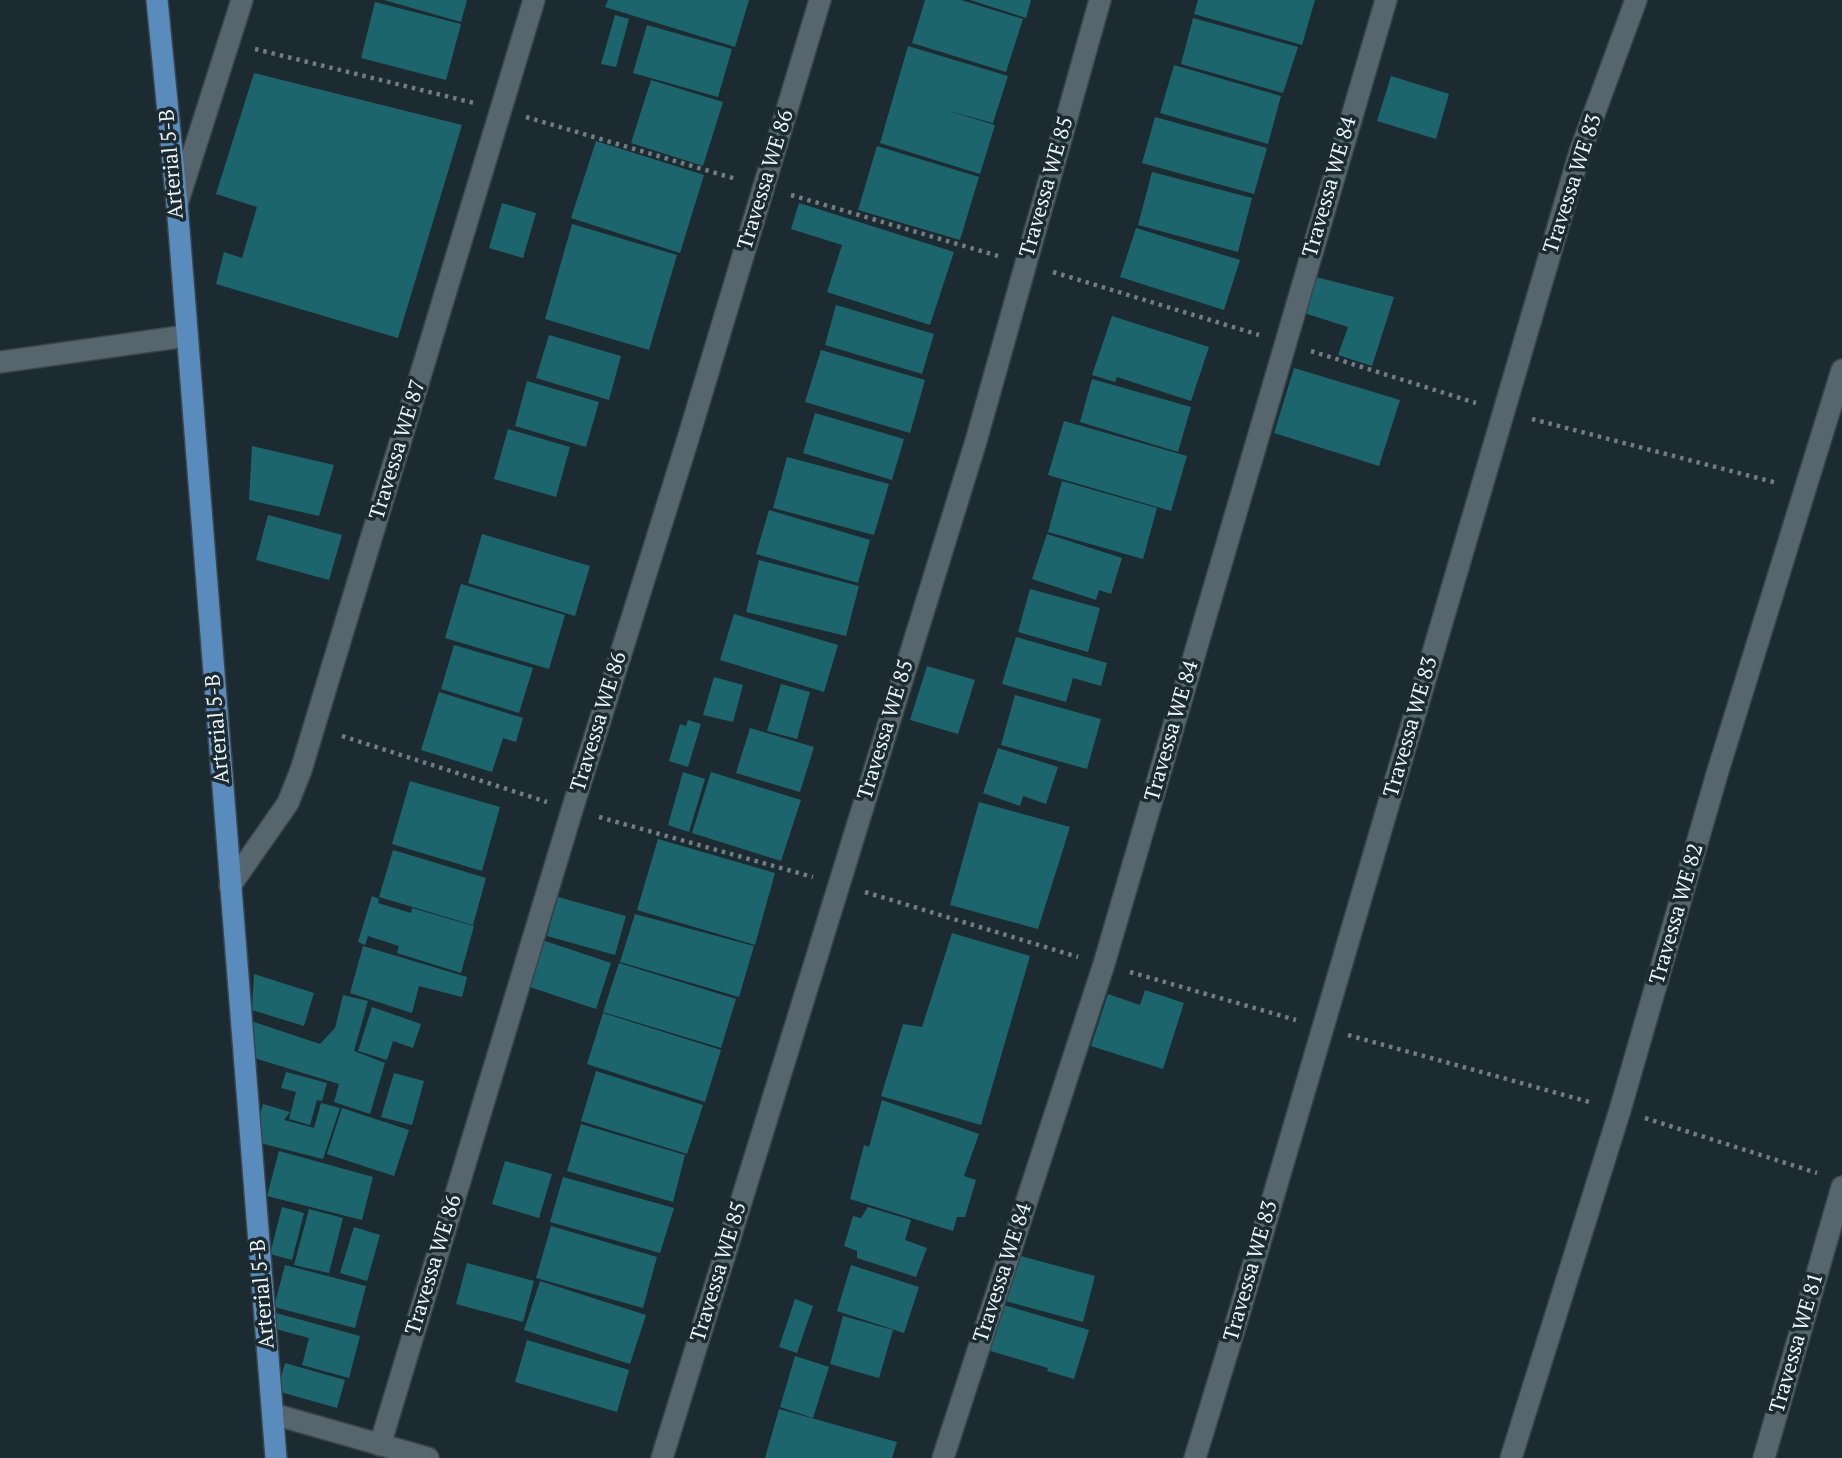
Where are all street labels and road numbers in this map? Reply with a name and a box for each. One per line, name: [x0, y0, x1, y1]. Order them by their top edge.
street label: Travessa WE 86: [733, 107, 799, 253]
street label: Arterial 5-B: [155, 108, 189, 220]
street label: Travessa WE 83: [1539, 111, 1607, 257]
street label: Travessa WE 85: [1015, 114, 1079, 260]
street label: Travessa WE 84: [1298, 114, 1362, 260]
street label: Travessa WE 87: [365, 377, 431, 523]
street label: Travessa WE 86: [566, 649, 632, 795]
street label: Travessa WE 83: [1379, 654, 1443, 800]
street label: Travessa WE 85: [853, 657, 919, 803]
street label: Travessa WE 84: [1140, 658, 1204, 804]
street label: Arterial 5-B: [201, 673, 235, 785]
street label: Travessa WE 82: [1645, 841, 1709, 987]
street label: Travessa WE 86: [401, 1192, 467, 1338]
street label: Travessa WE 83: [1219, 1198, 1283, 1344]
street label: Travessa WE 85: [686, 1199, 752, 1345]
street label: Travessa WE 84: [969, 1200, 1037, 1346]
street label: Arterial 5-B: [246, 1238, 280, 1350]
street label: Travessa WE 81: [1765, 1270, 1829, 1416]

